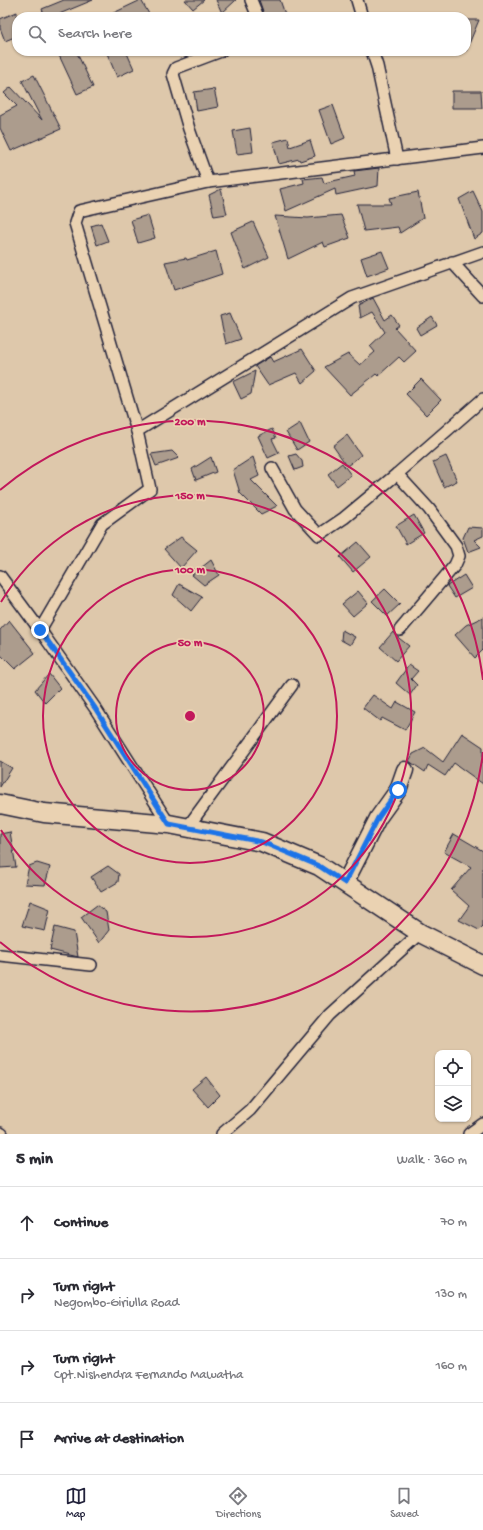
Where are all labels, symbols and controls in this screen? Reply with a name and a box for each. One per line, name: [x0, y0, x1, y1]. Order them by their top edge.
search box: [12, 12, 471, 56]
icon: search: [26, 23, 48, 45]
text: Search here: [58, 25, 132, 43]
text: 200 m: [175, 416, 206, 430]
text: 150 m: [174, 490, 205, 504]
text: 100 m: [174, 564, 205, 578]
route end: [31, 621, 49, 639]
text: 50 m: [178, 637, 203, 651]
centre of rings: [183, 709, 197, 723]
route start: [389, 781, 407, 799]
map controls: [435, 1050, 471, 1122]
button: locate: [435, 1050, 471, 1086]
button: layers: [435, 1086, 471, 1122]
text: 5 min: [16, 1150, 53, 1170]
text: Walk · 360 m: [397, 1153, 467, 1168]
icon: ahead: [16, 1212, 38, 1234]
text: Continue: [54, 1214, 108, 1232]
text: 70 m: [441, 1215, 467, 1230]
text: Turn right: [54, 1278, 114, 1296]
icon: right: [16, 1284, 38, 1306]
text: 130 m: [435, 1287, 467, 1302]
text: Negombo-Giriulla Road: [54, 1296, 179, 1311]
text: Turn right: [54, 1350, 114, 1368]
icon: right: [16, 1356, 38, 1378]
text: 160 m: [435, 1359, 467, 1374]
text: Cpt.Nishendra Fernando Mawatha: [54, 1368, 243, 1383]
icon: arrive: [16, 1428, 38, 1450]
text: Arrive at destination: [54, 1430, 184, 1448]
tab: Map: [65, 1485, 87, 1521]
tab: Directions: [216, 1485, 261, 1521]
tab: Saved: [390, 1485, 418, 1521]

